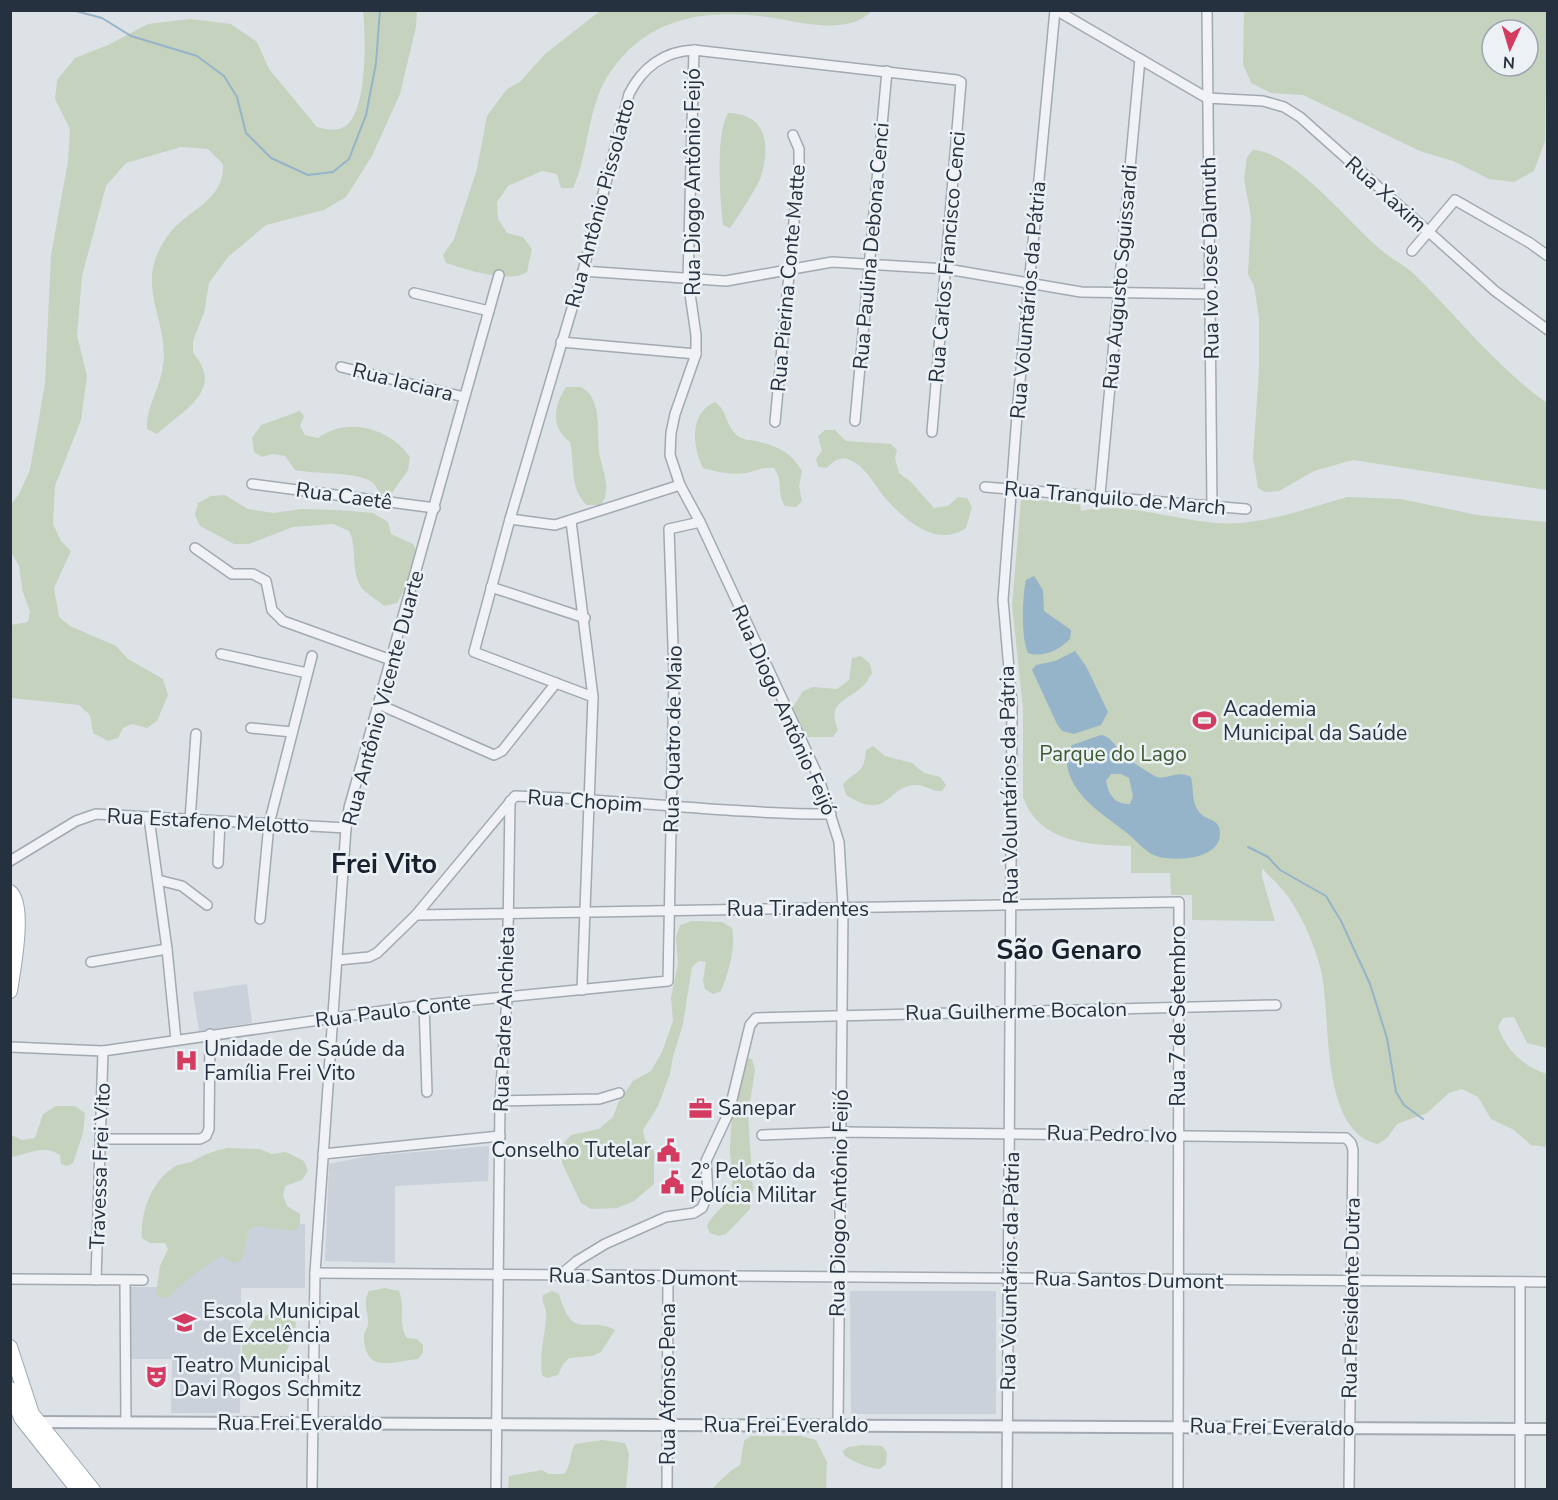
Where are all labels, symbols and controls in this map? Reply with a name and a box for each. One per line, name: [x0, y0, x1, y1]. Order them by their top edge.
north arrow: [1480, 18, 1540, 78]
text: N: [1502, 51, 1516, 73]
street label: Rua Diogo Antônio Feijó: [679, 68, 707, 296]
street label: Rua Antônio Pissolatto: [559, 95, 641, 311]
street label: Rua Paulina Debona Cenci: [846, 121, 896, 371]
street label: Rua Carlos Francisco Cenci: [922, 130, 972, 384]
street label: Rua Xaxim: [1339, 150, 1433, 238]
street label: Rua Ivo José Dalmuth: [1194, 156, 1226, 360]
street label: Rua Pierina Conte Matte: [764, 163, 812, 393]
street label: Rua Augusto Sguissardi: [1096, 163, 1144, 391]
street label: Rua Voluntários da Pátria: [1004, 180, 1052, 420]
street label: Rua Iaciara: [350, 356, 456, 408]
street label: Rua Tranquilo de March: [1003, 474, 1227, 522]
street label: Rua Caetê: [294, 475, 394, 517]
street label: Rua Antônio Vicente Duarte: [335, 567, 431, 829]
street label: Rua Diogo Antônio Feijó: [725, 600, 843, 820]
street label: Rua Quatro de Maio: [657, 645, 689, 833]
street label: Rua Voluntários da Pátria: [993, 665, 1025, 905]
place label: Academia Municipal da Saúde: [1223, 695, 1407, 747]
sports icon: Academia Municipal da Saúde: [1192, 708, 1218, 734]
park label: Parque do Lago: [1039, 740, 1187, 768]
street label: Rua Chopim: [527, 783, 643, 819]
street label: Rua Estafeno Melotto: [106, 802, 310, 840]
district label: Frei Vito: [331, 846, 437, 883]
street label: Rua Tiradentes: [727, 895, 869, 923]
street label: Rua Padre Anchieta: [487, 926, 521, 1112]
street label: Rua 7 de Setembro: [1164, 926, 1192, 1106]
district label: São Genaro: [996, 932, 1142, 969]
street label: Rua Paulo Conte: [314, 988, 472, 1034]
street label: Rua Guilherme Bocalon: [905, 995, 1127, 1027]
place label: Unidade de Saúde da Família Frei Vito: [204, 1035, 405, 1087]
hospital icon: Unidade de Saúde da Família Frei Vito: [173, 1048, 199, 1074]
street label: Travessa Frei Vito: [83, 1082, 117, 1250]
street label: Rua Diogo Antônio Feijó: [823, 1089, 855, 1317]
place label: Sanepar: [718, 1094, 797, 1122]
office icon: Sanepar: [687, 1095, 713, 1121]
street label: Rua Pedro Ivo: [1046, 1119, 1178, 1149]
place label: Conselho Tutelar: [491, 1136, 651, 1164]
public building icon: Conselho Tutelar: [656, 1137, 682, 1163]
street label: Rua Voluntários da Pátria: [994, 1151, 1026, 1391]
place label: 2º Pelotão da Polícia Militar: [690, 1157, 817, 1209]
public building icon: 2º Pelotão da Polícia Militar: [659, 1170, 685, 1196]
street label: Rua Presidente Dutra: [1335, 1197, 1367, 1399]
street label: Rua Santos Dumont: [548, 1261, 738, 1293]
street label: Rua Santos Dumont: [1034, 1264, 1224, 1296]
place label: Escola Municipal de Excelência: [203, 1297, 361, 1349]
street label: Rua Afonso Pena: [654, 1303, 682, 1465]
school or university icon: Escola Municipal de Excelência: [172, 1310, 198, 1336]
place label: Teatro Municipal Davi Rogos Schmitz: [174, 1351, 361, 1403]
theatre icon: Teatro Municipal Davi Rogos Schmitz: [143, 1364, 169, 1390]
street label: Rua Frei Everaldo: [218, 1409, 382, 1437]
street label: Rua Frei Everaldo: [704, 1411, 868, 1439]
street label: Rua Frei Everaldo: [1189, 1412, 1355, 1442]

